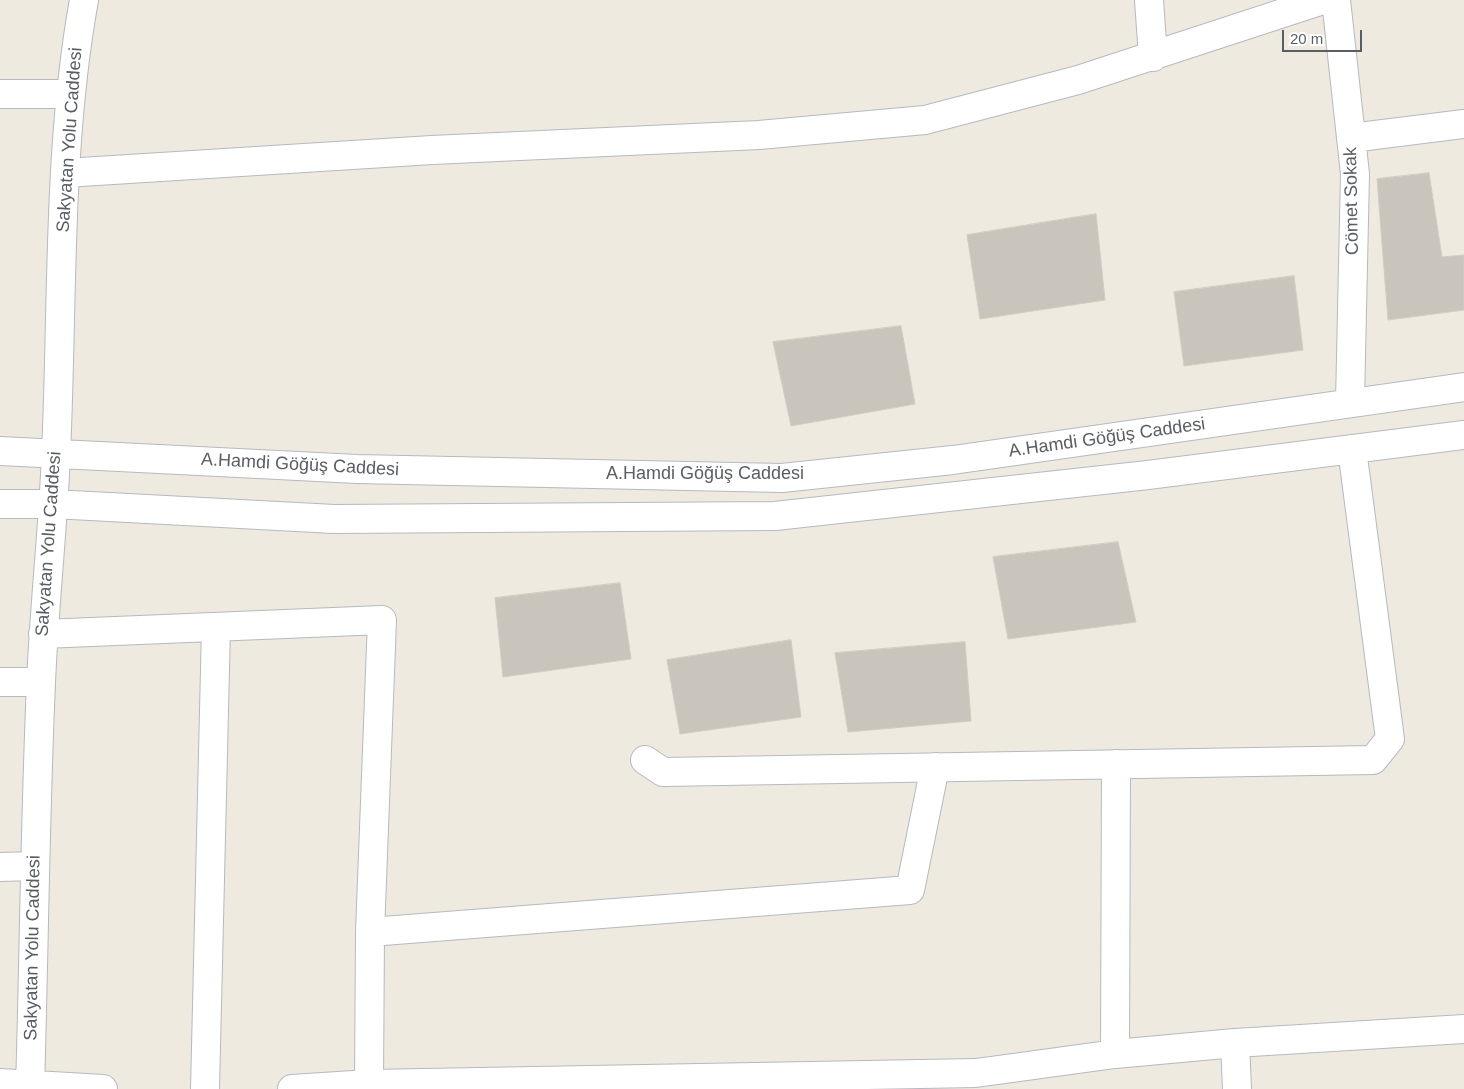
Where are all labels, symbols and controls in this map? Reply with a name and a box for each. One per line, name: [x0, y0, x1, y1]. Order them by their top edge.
scale bar: [1284, 20, 1364, 52]
text: 20 m: [1290, 30, 1323, 47]
street label: Sakyatan Yolu Caddesi: [53, 47, 87, 233]
street label: Cömet Sokak: [1340, 147, 1364, 255]
street label: A.Hamdi Göğüş Caddesi: [1007, 414, 1207, 462]
street label: A.Hamdi Göğüş Caddesi: [201, 449, 399, 481]
street label: Sakyatan Yolu Caddesi: [32, 451, 66, 637]
street label: A.Hamdi Göğüş Caddesi: [606, 463, 804, 485]
street label: Sakyatan Yolu Caddesi: [21, 855, 45, 1041]

